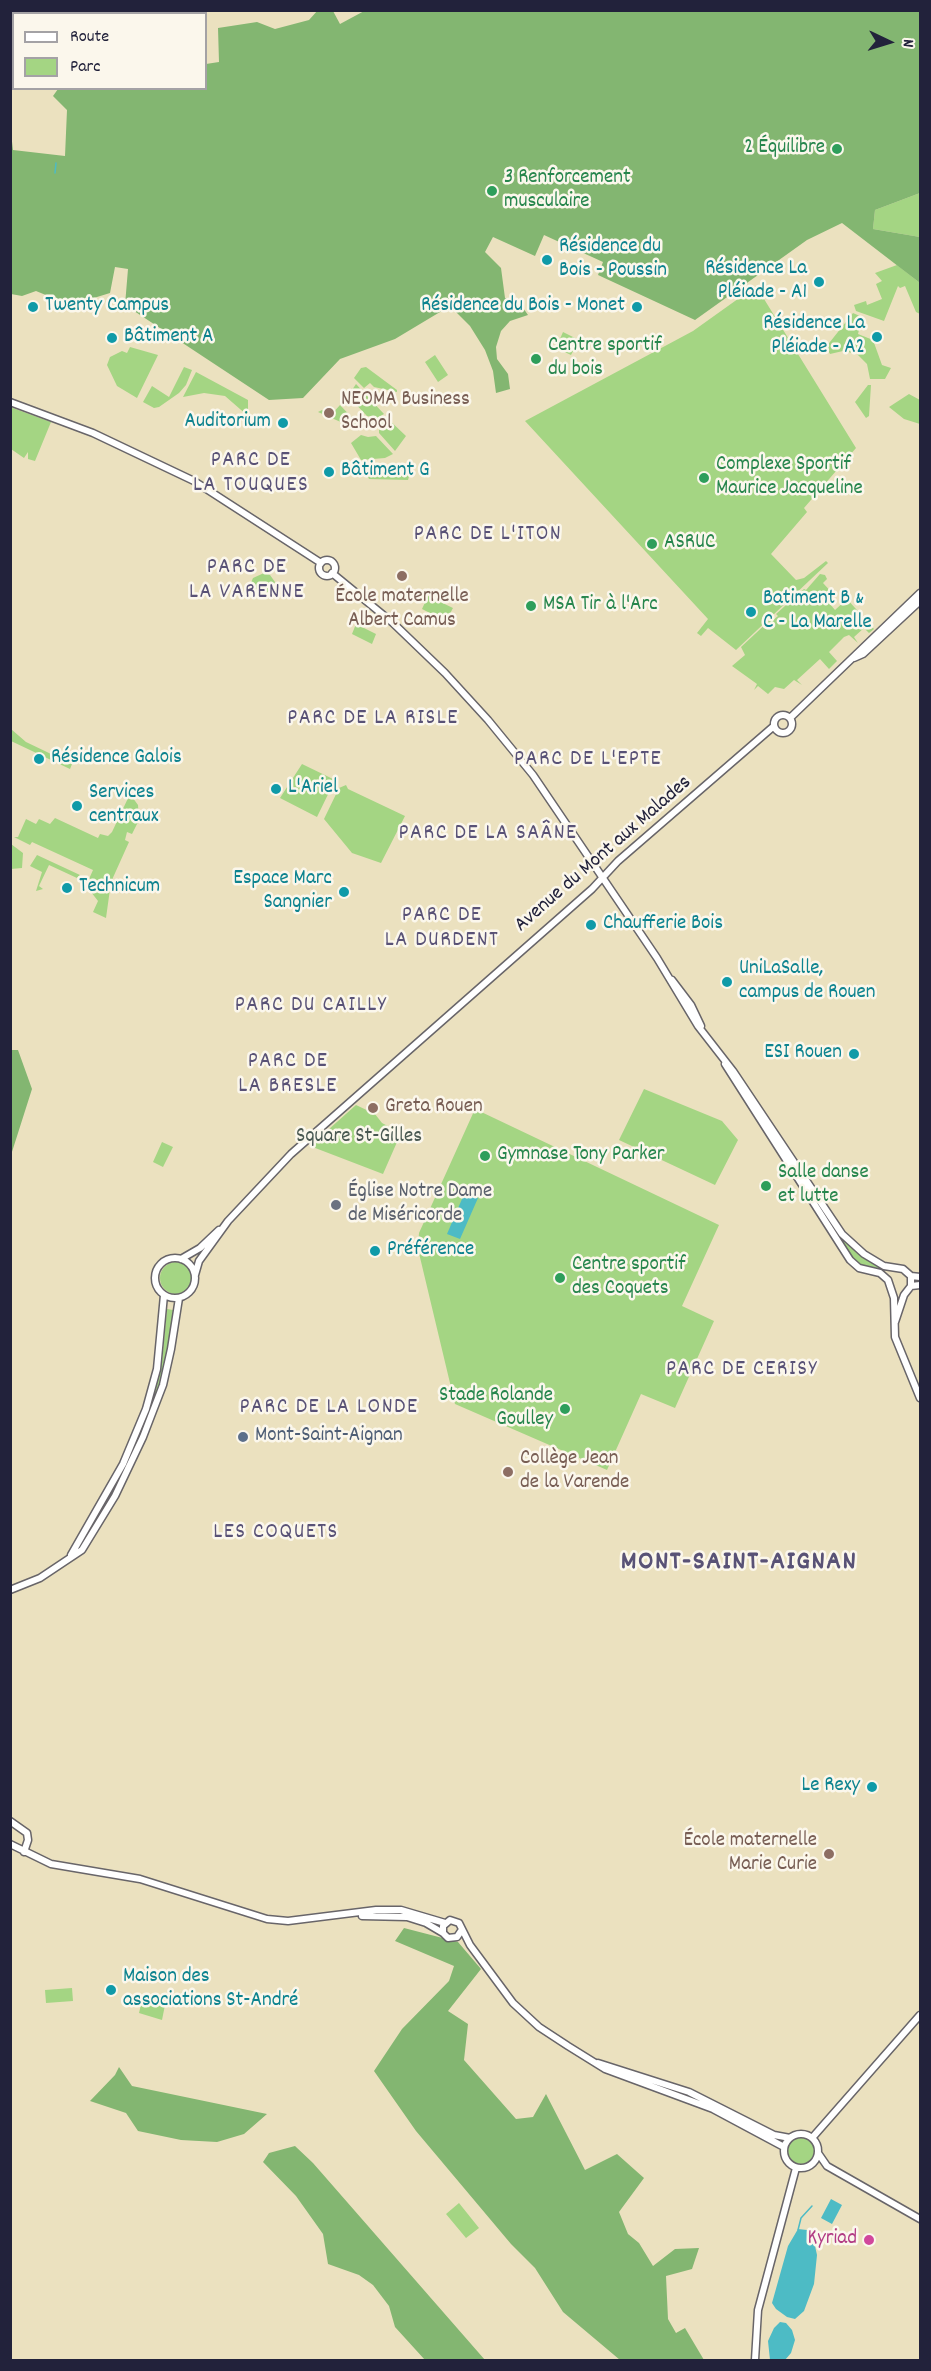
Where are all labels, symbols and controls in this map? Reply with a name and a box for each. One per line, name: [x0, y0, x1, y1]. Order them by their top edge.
legend: [12, 12, 207, 90]
north arrow: [859, 12, 919, 72]
text: Route: [70, 25, 109, 50]
text: N: [896, 39, 919, 48]
text: Parc: [70, 55, 101, 80]
place label: 2 Équilibre: [744, 136, 825, 162]
marker: 2 Équilibre: [830, 142, 844, 156]
place label: 3 Renforcement musculaire: [504, 166, 631, 216]
marker: 3 Renforcement musculaire: [485, 184, 499, 198]
place label: Résidence du Bois - Poussin: [559, 235, 667, 285]
marker: Résidence du Bois - Poussin: [540, 253, 554, 267]
place label: Résidence La Pléiade - A1: [705, 257, 807, 307]
marker: Résidence La Pléiade - A1: [812, 275, 826, 289]
place label: Twenty Campus: [45, 294, 169, 320]
place label: Résidence du Bois - Monet: [421, 294, 625, 320]
marker: Twenty Campus: [26, 300, 40, 314]
marker: Résidence du Bois - Monet: [630, 300, 644, 314]
place label: Résidence La Pléiade - A2: [763, 312, 865, 362]
place label: Bâtiment A: [124, 325, 213, 351]
marker: Résidence La Pléiade - A2: [870, 330, 884, 344]
marker: Bâtiment A: [105, 331, 119, 345]
place label: Centre sportif du bois: [548, 334, 662, 384]
marker: Centre sportif du bois: [529, 352, 543, 366]
place label: NEOMA Business School: [341, 388, 470, 438]
marker: NEOMA Business School: [322, 406, 336, 420]
place label: Auditorium: [185, 410, 271, 436]
marker: Auditorium: [276, 416, 290, 430]
district label: PARC DE LA TOUQUES: [193, 449, 309, 500]
place label: Complexe Sportif Maurice Jacqueline: [716, 453, 863, 503]
place label: Bâtiment G: [341, 459, 430, 485]
marker: Bâtiment G: [322, 465, 336, 479]
marker: Complexe Sportif Maurice Jacqueline: [697, 471, 711, 485]
district label: PARC DE L'ITON: [414, 523, 562, 549]
place label: ASRUC: [664, 531, 715, 557]
marker: ASRUC: [645, 537, 659, 551]
district label: PARC DE LA VARENNE: [189, 556, 305, 608]
marker: École maternelle Albert Camus: [395, 569, 409, 583]
place label: École maternelle Albert Camus: [335, 585, 469, 635]
place label: Batiment B & C - La Marelle: [763, 587, 872, 637]
place label: MSA Tir à l'Arc: [543, 593, 658, 619]
marker: MSA Tir à l'Arc: [524, 599, 538, 613]
marker: Batiment B & C - La Marelle: [744, 605, 758, 619]
district label: PARC DE LA RISLE: [287, 707, 459, 733]
place label: Résidence Galois: [51, 746, 182, 772]
district label: PARC DE L'EPTE: [514, 748, 662, 774]
marker: Résidence Galois: [32, 752, 46, 766]
street label: Avenue du Mont aux Malades: [510, 771, 698, 939]
place label: L'Ariel: [288, 776, 338, 802]
place label: Services centraux: [89, 781, 159, 831]
marker: L'Ariel: [269, 782, 283, 796]
marker: Services centraux: [70, 799, 84, 813]
district label: PARC DE LA SAÂNE: [399, 822, 577, 848]
place label: Espace Marc Sangnier: [233, 867, 332, 917]
place label: Technicum: [79, 875, 160, 901]
marker: Technicum: [60, 881, 74, 895]
marker: Espace Marc Sangnier: [337, 885, 351, 899]
district label: PARC DE LA DURDENT: [385, 904, 499, 956]
place label: Chaufferie Bois: [603, 912, 723, 938]
marker: Chaufferie Bois: [584, 918, 598, 932]
place label: UniLaSalle, campus de Rouen: [739, 957, 876, 1007]
marker: UniLaSalle, campus de Rouen: [720, 975, 734, 989]
district label: PARC DU CAILLY: [235, 994, 387, 1020]
place label: ESI Rouen: [764, 1041, 842, 1067]
marker: ESI Rouen: [847, 1047, 861, 1061]
district label: PARC DE LA BRESLE: [238, 1050, 338, 1102]
place label: Greta Rouen: [385, 1095, 483, 1121]
marker: Greta Rouen: [366, 1101, 380, 1115]
park label: Square St-Gilles: [296, 1125, 422, 1151]
place label: Gymnase Tony Parker: [497, 1143, 665, 1169]
marker: Gymnase Tony Parker: [478, 1149, 492, 1163]
place label: Salle danse et lutte: [778, 1161, 869, 1211]
marker: Salle danse et lutte: [759, 1179, 773, 1193]
place label: Église Notre Dame de Miséricorde: [348, 1180, 492, 1230]
marker: Église Notre Dame de Miséricorde: [329, 1198, 343, 1212]
place label: Préférence: [387, 1238, 474, 1264]
marker: Préférence: [368, 1244, 382, 1258]
place label: Centre sportif des Coquets: [572, 1253, 686, 1303]
marker: Centre sportif des Coquets: [553, 1271, 567, 1285]
district label: PARC DE CERISY: [666, 1358, 818, 1384]
place label: Stade Rolande Goulley: [439, 1384, 553, 1434]
district label: PARC DE LA LONDE: [240, 1396, 418, 1422]
marker: Stade Rolande Goulley: [558, 1402, 572, 1416]
place label: Mont-Saint-Aignan: [255, 1424, 403, 1450]
marker: Mont-Saint-Aignan: [236, 1430, 250, 1444]
place label: Collège Jean de la Varende: [520, 1447, 629, 1497]
marker: Collège Jean de la Varende: [501, 1465, 515, 1479]
district label: LES COQUETS: [213, 1521, 339, 1547]
district label: MONT-SAINT-AIGNAN: [621, 1548, 857, 1580]
place label: Le Rexy: [802, 1774, 860, 1800]
marker: Le Rexy: [865, 1780, 879, 1794]
place label: École maternelle Marie Curie: [683, 1829, 817, 1879]
marker: École maternelle Marie Curie: [822, 1847, 836, 1861]
place label: Maison des associations St-André: [123, 1965, 298, 2015]
marker: Maison des associations St-André: [104, 1983, 118, 1997]
place label: Kyriad: [807, 2227, 857, 2253]
marker: Kyriad: [862, 2233, 876, 2247]

